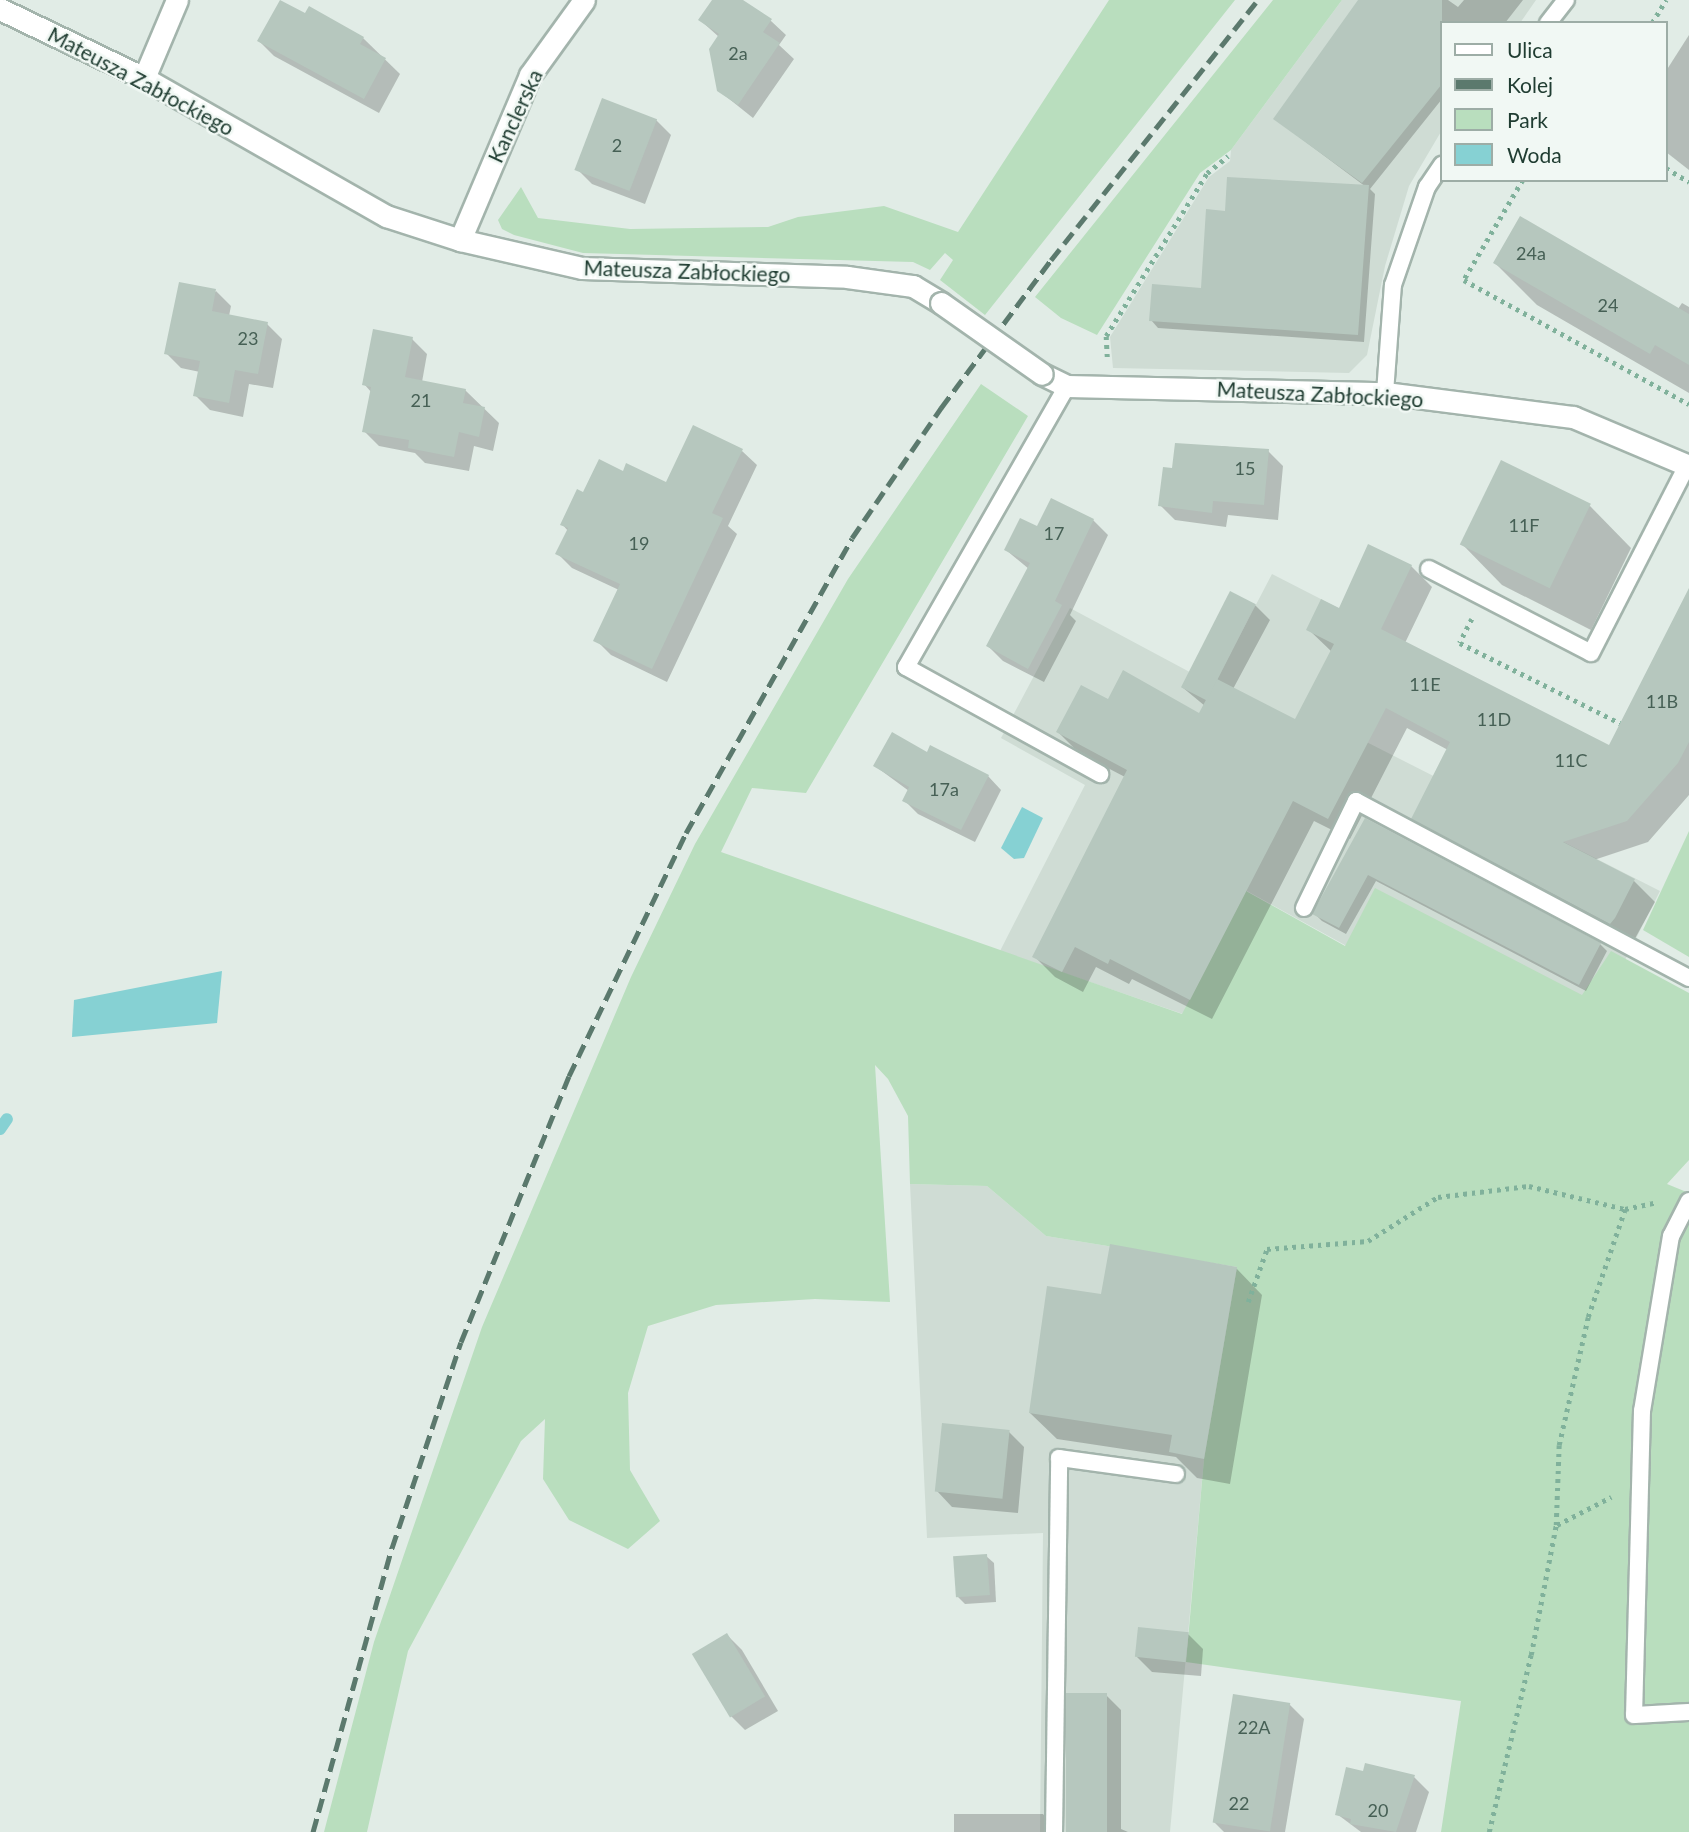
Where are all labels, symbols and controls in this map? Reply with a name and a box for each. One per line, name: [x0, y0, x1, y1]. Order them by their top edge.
street label: Mateusza Zabłockiego: [44, 21, 238, 141]
legend: [1440, 21, 1668, 182]
text: Ulica: [1507, 37, 1553, 62]
house number: 2a: [728, 42, 748, 64]
street label: Kanclerska: [482, 65, 548, 167]
text: Kolej: [1507, 72, 1553, 97]
text: Park: [1507, 107, 1548, 132]
house number: 2: [612, 134, 622, 156]
text: Woda: [1507, 142, 1562, 167]
house number: 24a: [1516, 242, 1546, 264]
street label: Mateusza Zabłockiego: [583, 255, 791, 287]
house number: 24: [1598, 294, 1618, 316]
house number: 23: [238, 327, 258, 349]
street label: Mateusza Zabłockiego: [1216, 376, 1424, 412]
house number: 21: [411, 389, 431, 411]
house number: 15: [1235, 457, 1255, 479]
house number: 11F: [1508, 514, 1540, 536]
house number: 17: [1044, 522, 1064, 544]
house number: 19: [629, 532, 649, 554]
house number: 11E: [1409, 673, 1441, 695]
house number: 11B: [1646, 690, 1678, 712]
house number: 11D: [1477, 708, 1511, 730]
house number: 11C: [1555, 749, 1587, 771]
house number: 17a: [929, 778, 959, 800]
house number: 22A: [1237, 1716, 1271, 1738]
house number: 22: [1229, 1792, 1249, 1814]
house number: 20: [1368, 1799, 1388, 1821]

